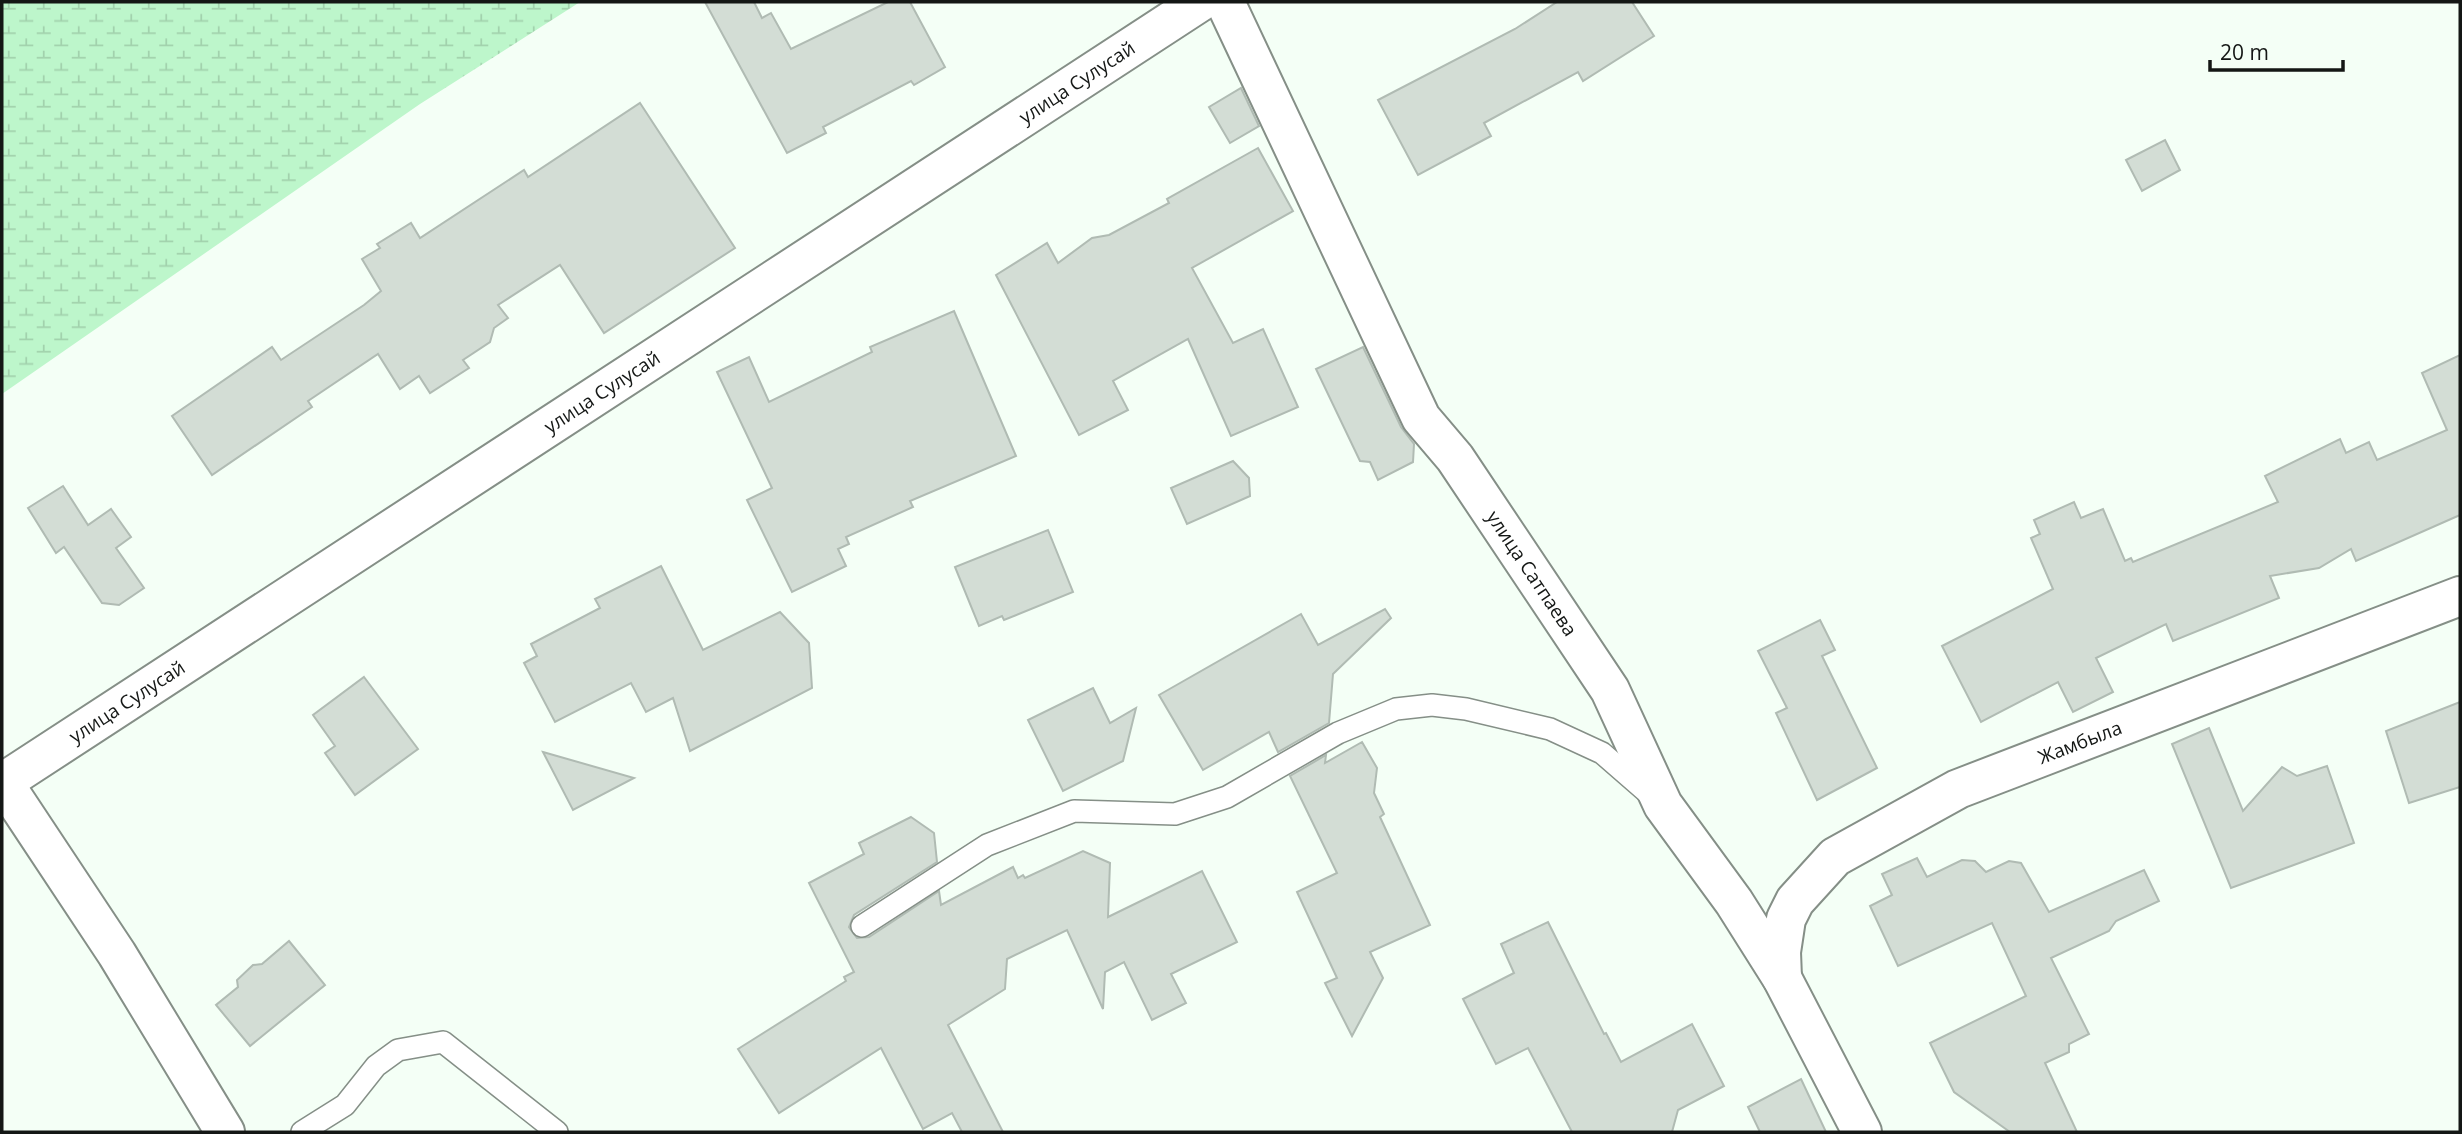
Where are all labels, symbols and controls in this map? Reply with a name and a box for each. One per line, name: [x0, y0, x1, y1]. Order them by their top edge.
scale bar: [2210, 28, 2343, 72]
street label: улица Сулусай: [1014, 35, 1140, 130]
text: 20 m: [2220, 38, 2269, 66]
street label: улица Сулусай: [539, 345, 665, 439]
street label: улица Сатпаева: [1481, 505, 1583, 641]
street label: улица Сулусай: [64, 654, 190, 749]
street label: Жамбыла: [2034, 714, 2125, 770]

